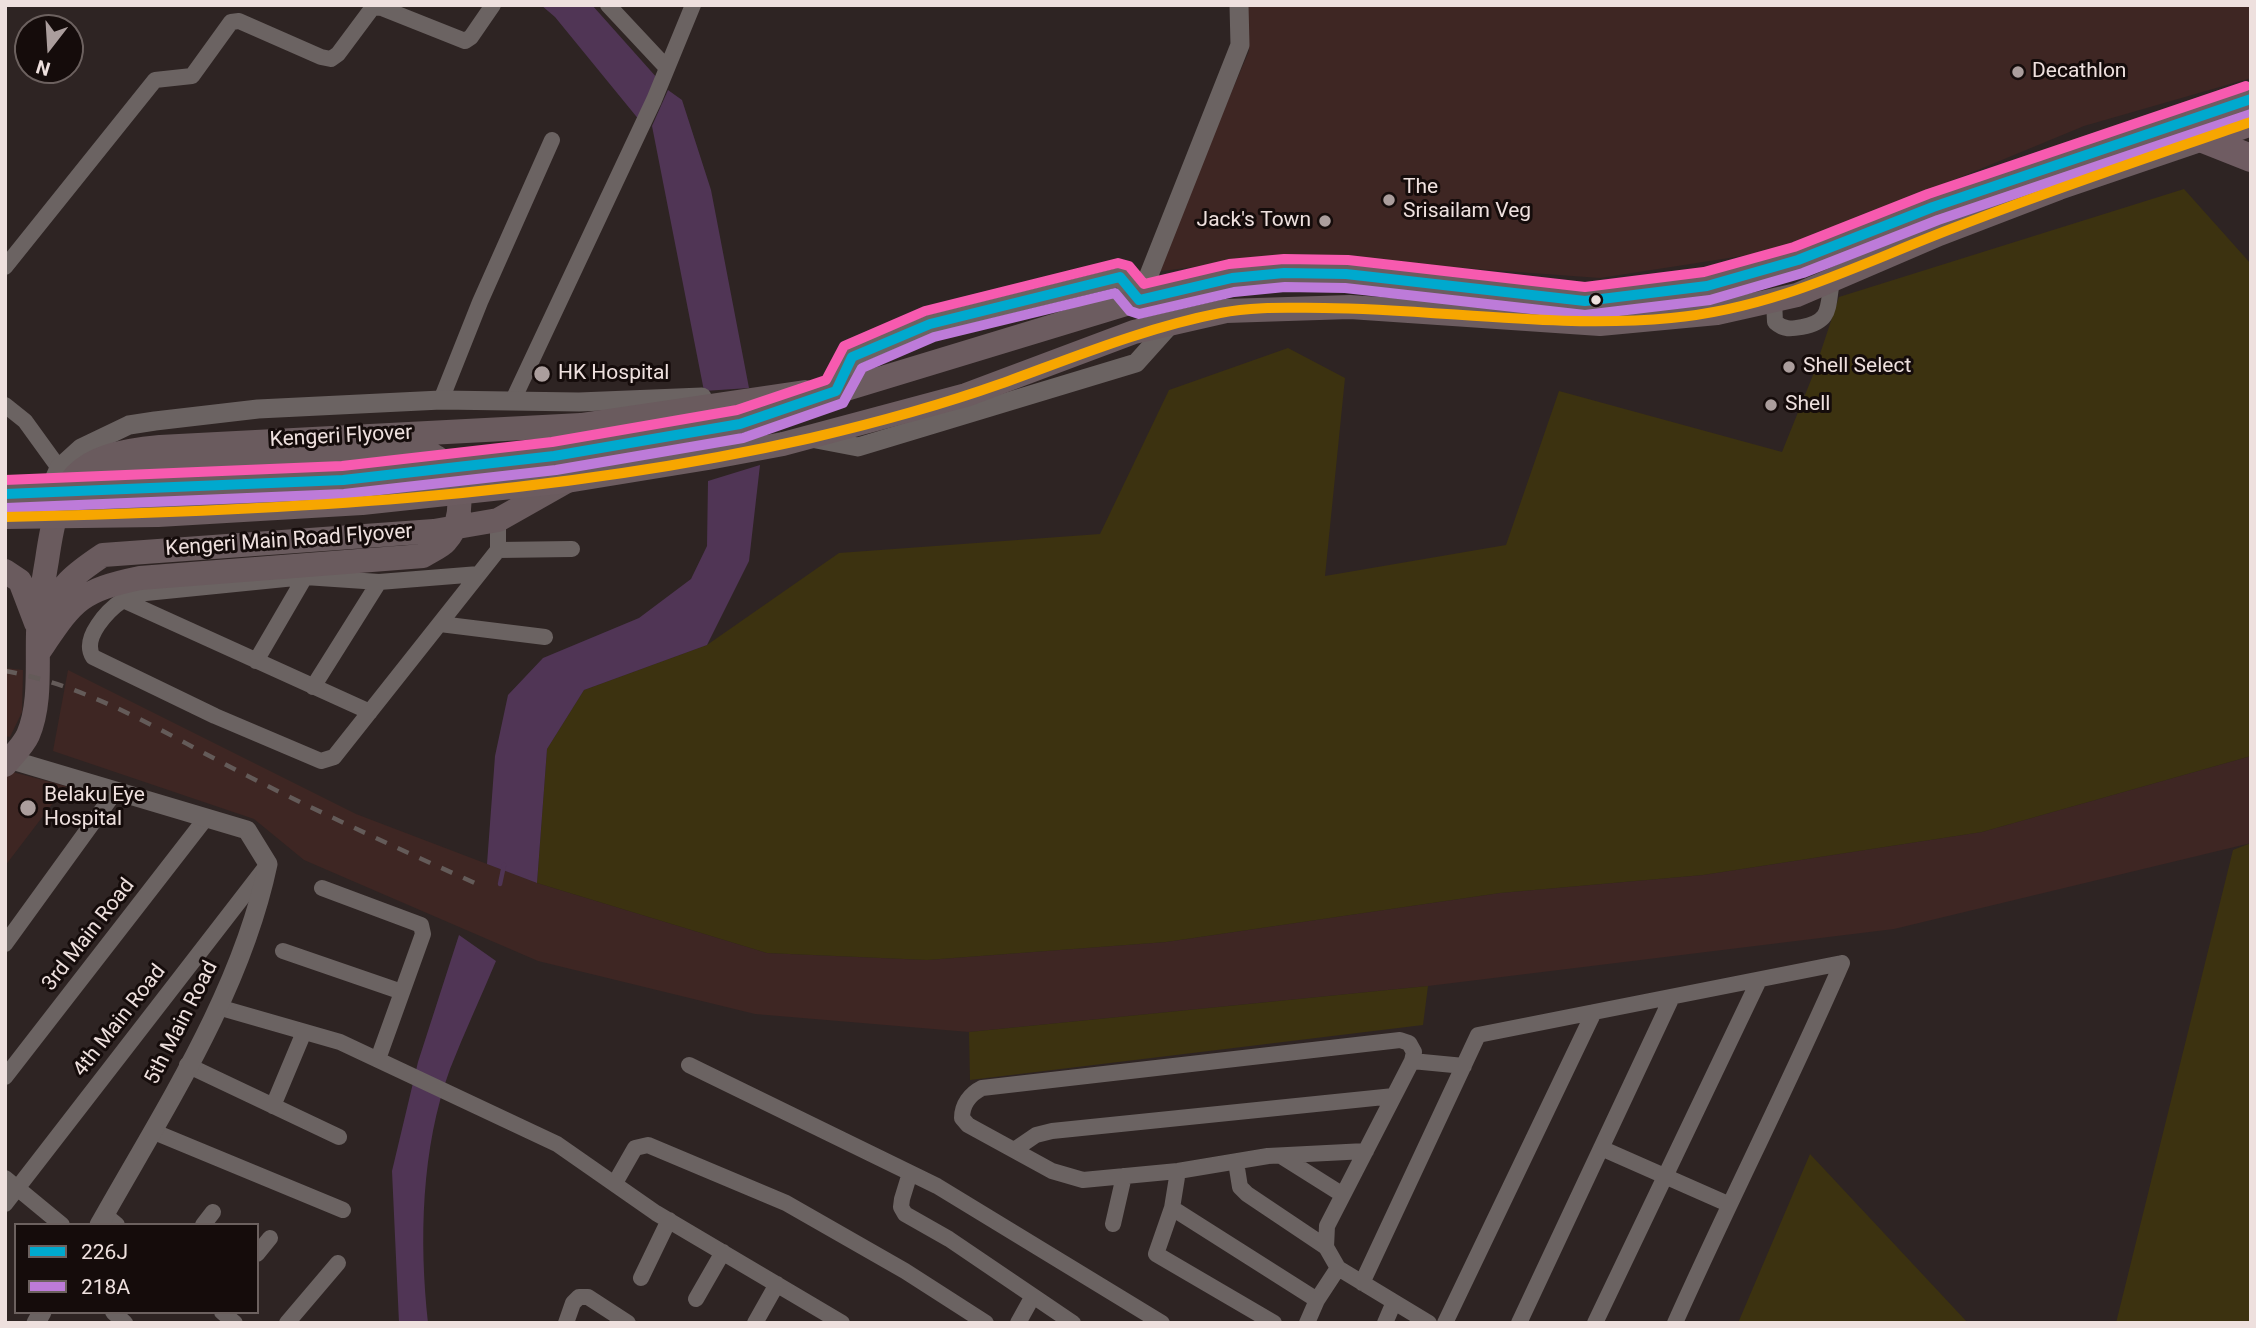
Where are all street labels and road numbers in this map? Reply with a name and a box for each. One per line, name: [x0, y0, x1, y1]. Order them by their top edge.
street label: Kengeri Flyover: [269, 421, 413, 453]
street label: Kengeri Main Road Flyover: [165, 520, 413, 562]
street label: 3rd Main Road: [37, 874, 141, 996]
street label: 5th Main Road: [140, 957, 224, 1089]
street label: 4th Main Road: [68, 960, 172, 1082]

